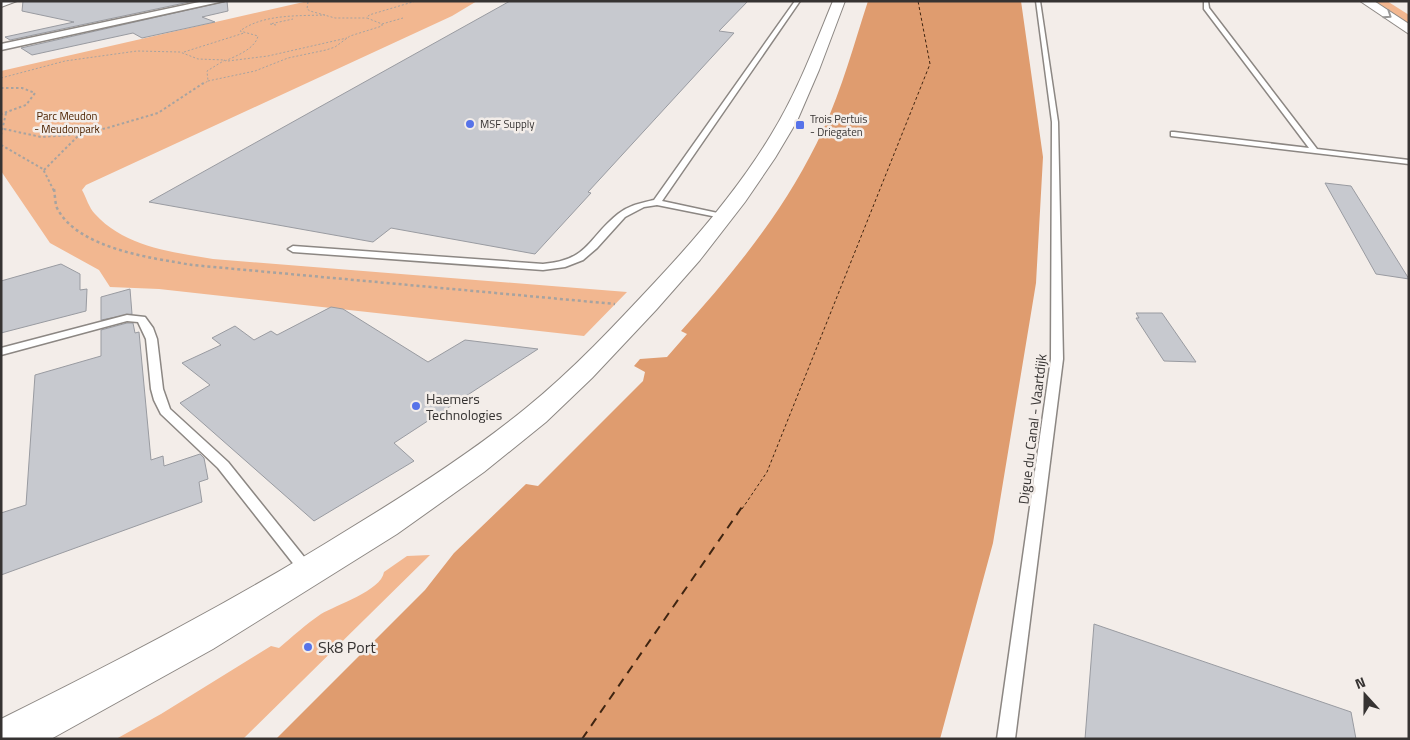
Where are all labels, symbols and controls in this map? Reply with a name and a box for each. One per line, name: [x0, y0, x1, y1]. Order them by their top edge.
one-way arrow: [1382, 9, 1391, 18]
park label: Parc Meudon - Meudonpark: [34, 108, 101, 137]
place label: Trois Pertuis - Driegaten: [810, 111, 867, 140]
place label: MSF Supply: [480, 116, 535, 132]
marker: MSF Supply: [464, 118, 476, 130]
marker: Trois Pertuis - Driegaten: [794, 119, 806, 131]
street label: Digue du Canal - Vaartdijk: [1012, 352, 1052, 505]
place label: Haemers Technologies: [426, 388, 502, 425]
marker: Haemers Technologies: [410, 400, 422, 412]
place label: Sk8 Port: [318, 635, 376, 659]
marker: Sk8 Port: [302, 641, 314, 653]
north arrow: [1340, 670, 1390, 720]
text: N: [1352, 671, 1368, 694]

